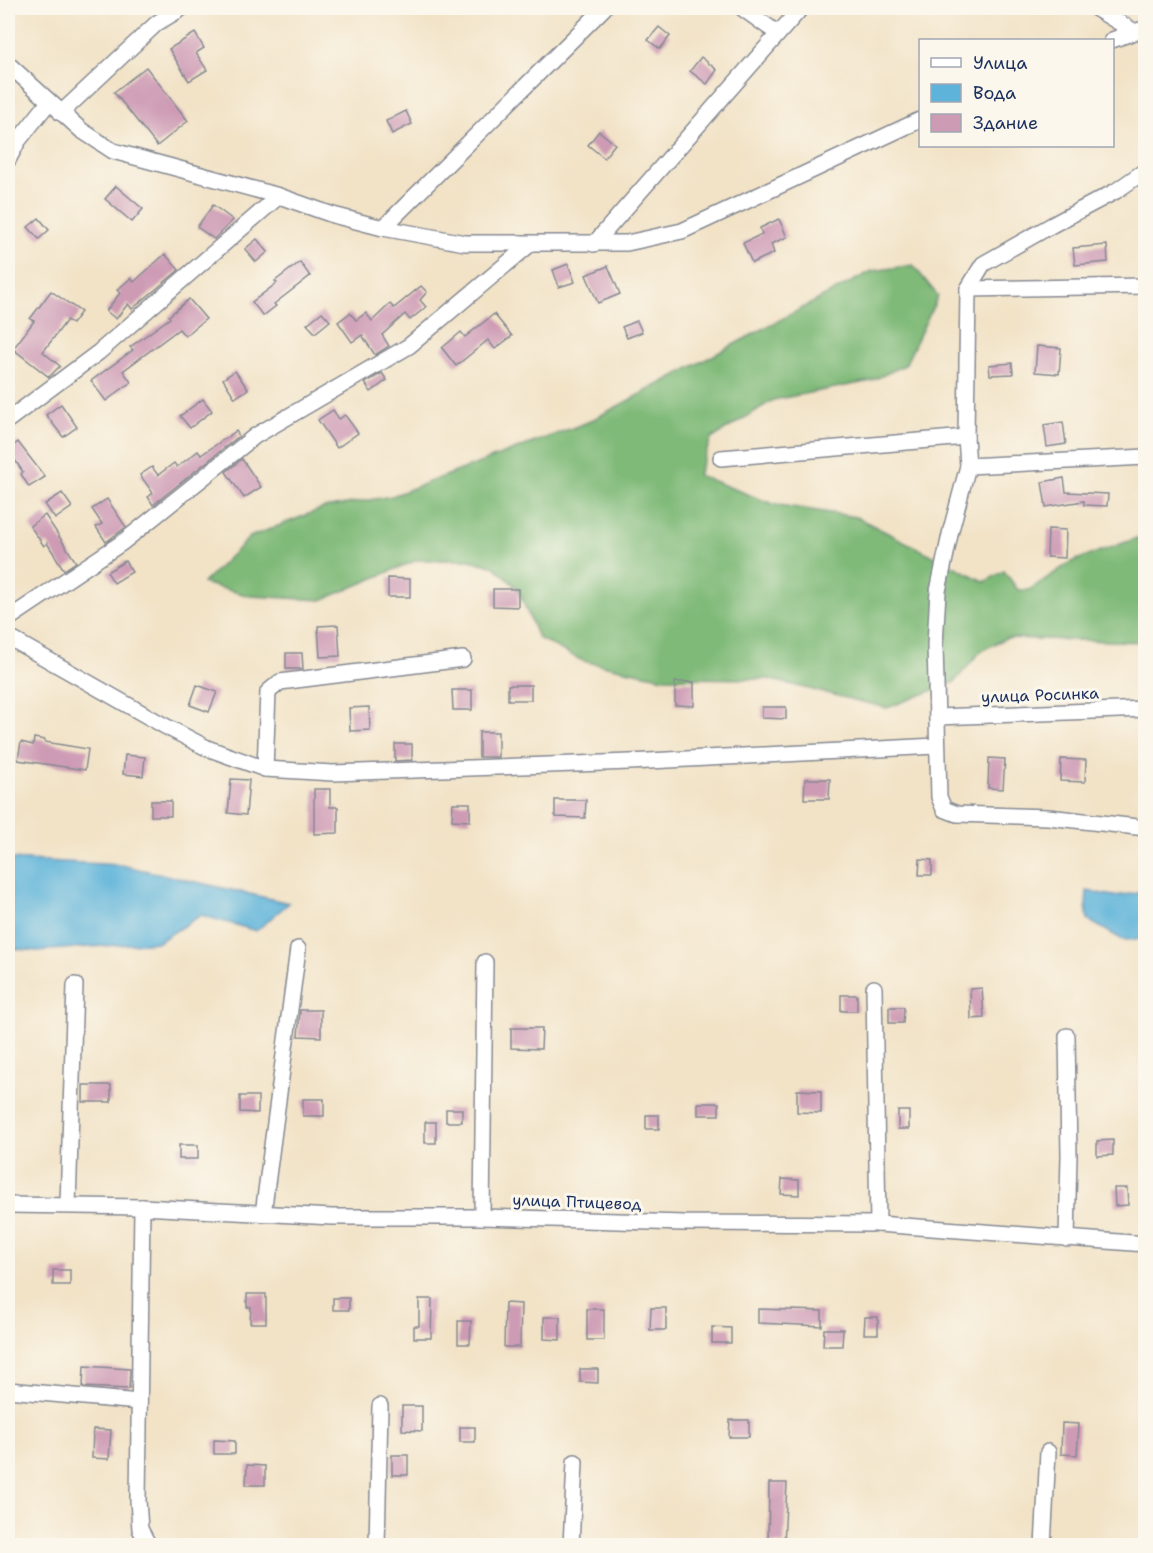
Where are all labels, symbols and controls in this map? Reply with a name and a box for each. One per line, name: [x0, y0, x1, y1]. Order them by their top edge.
legend: [919, 39, 1114, 147]
text: Улица: [973, 51, 1027, 75]
text: Вода: [973, 81, 1016, 105]
text: Здание: [973, 111, 1038, 135]
street label: улица Росинка: [981, 682, 1099, 708]
street label: улица Птицевод: [512, 1189, 642, 1215]

